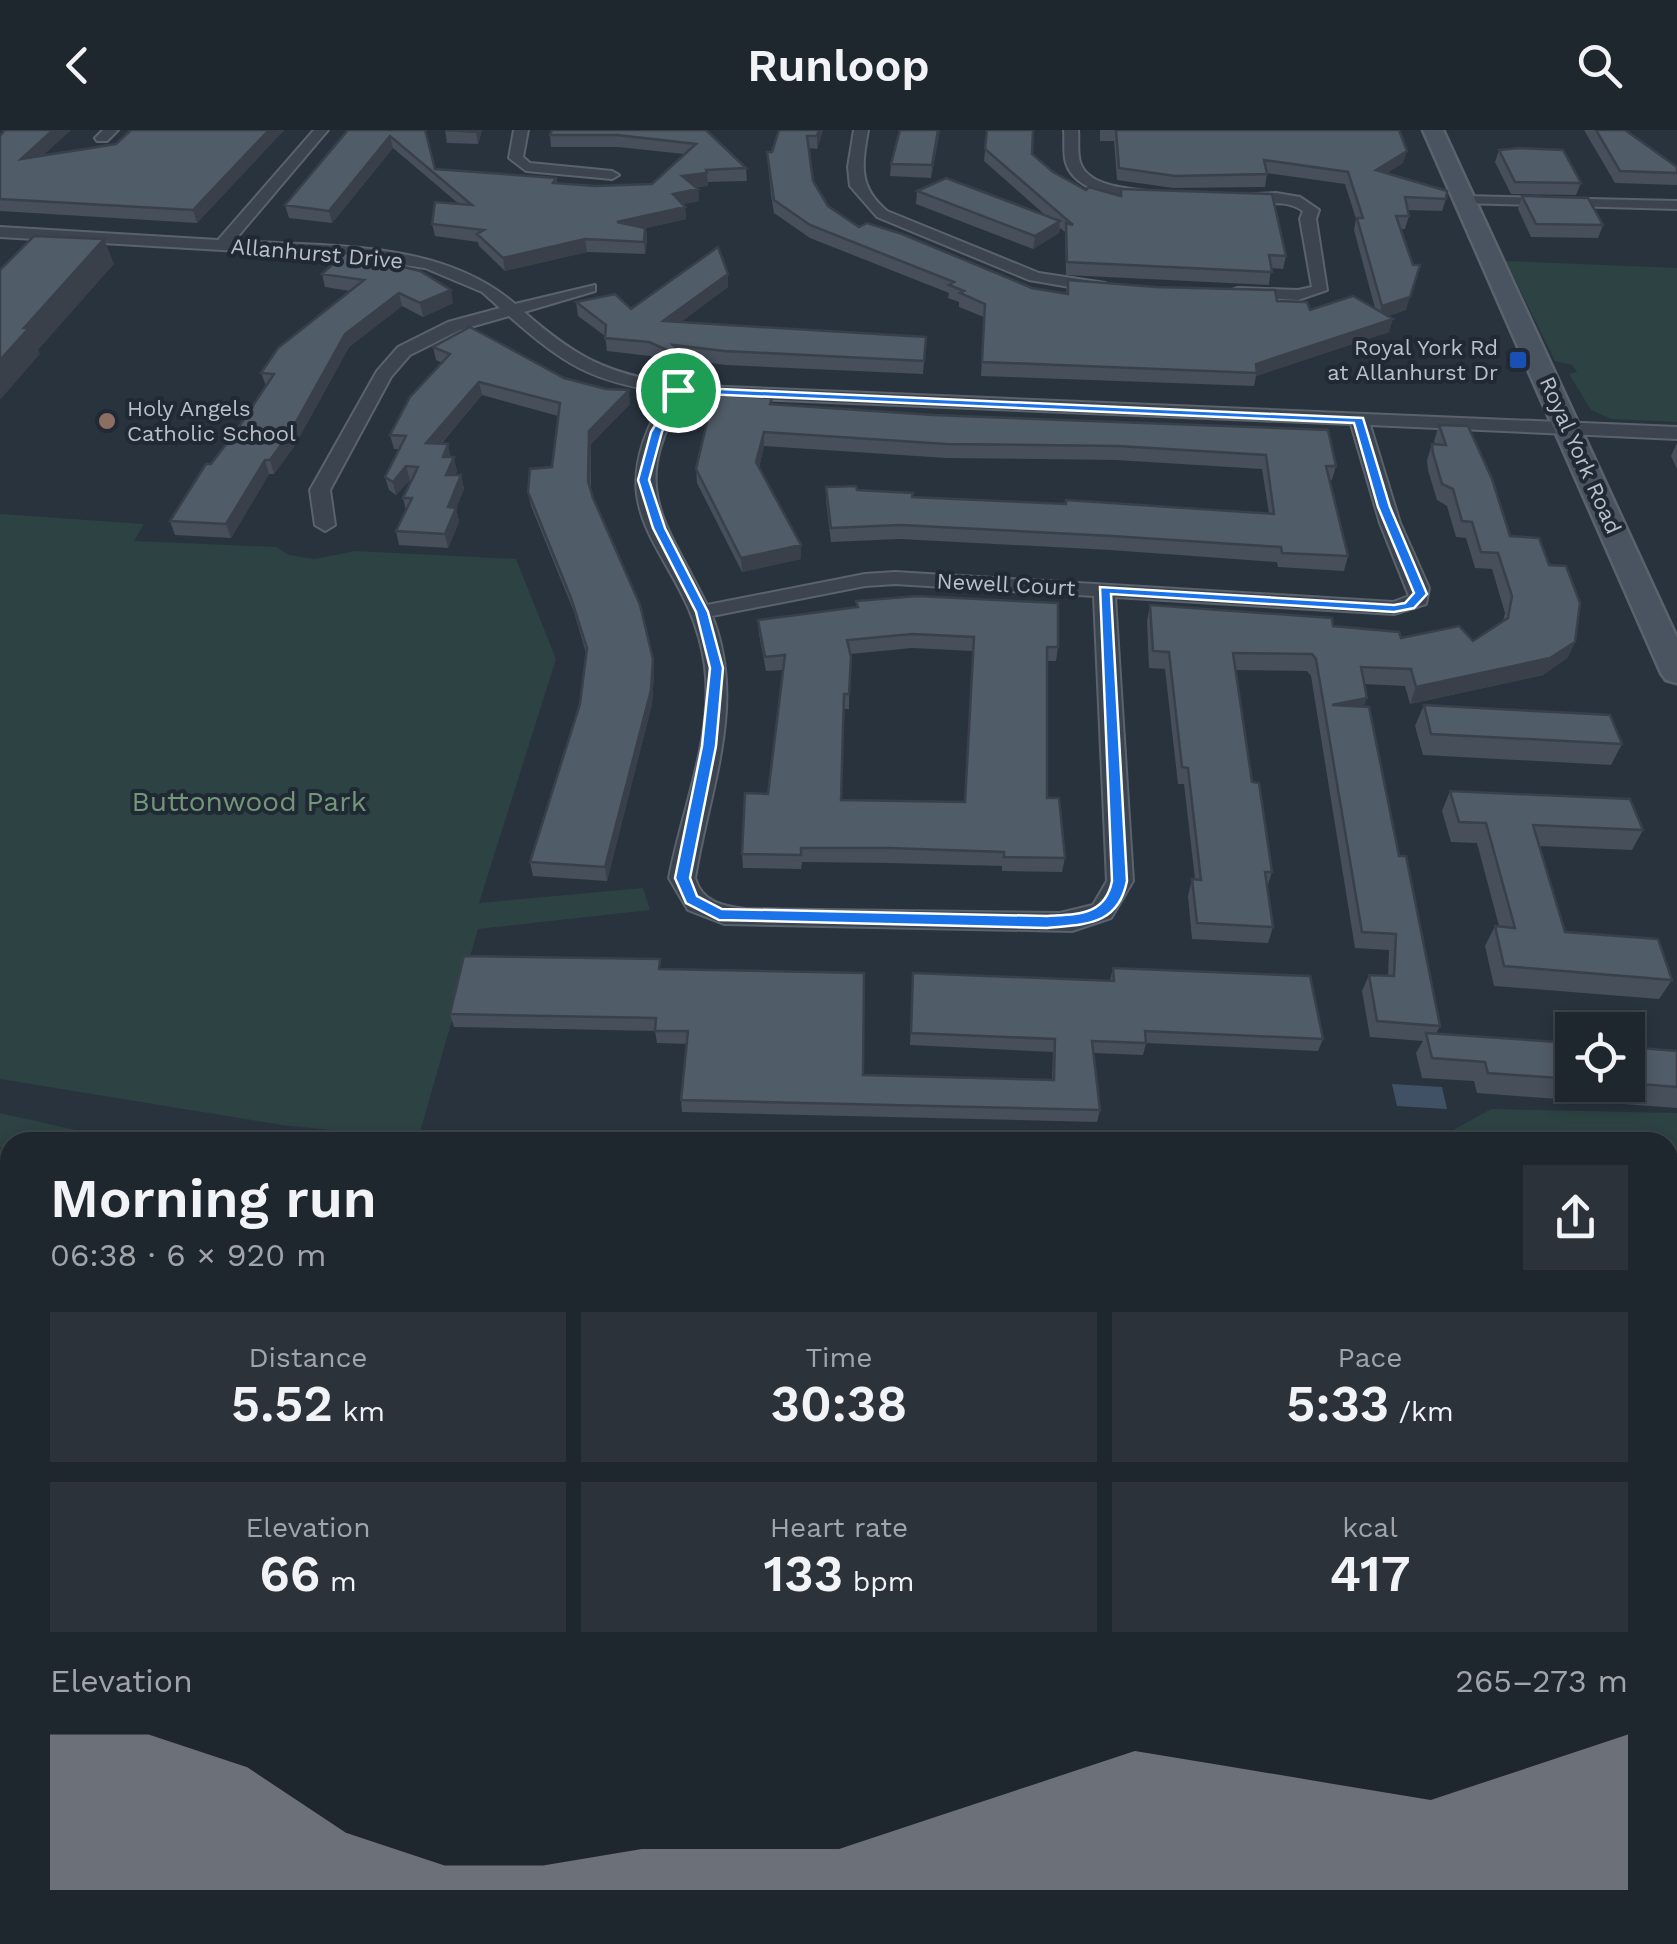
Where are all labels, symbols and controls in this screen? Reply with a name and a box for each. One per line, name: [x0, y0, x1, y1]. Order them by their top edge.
icon: back: [50, 38, 105, 93]
icon: search: [1572, 38, 1627, 93]
text: Runloop: [747, 39, 930, 92]
street label: Allanhurst Drive: [230, 234, 404, 273]
place label: Royal York Rd at Allanhurst Dr: [1327, 335, 1498, 385]
pin: [636, 348, 721, 433]
marker: Royal York Rd at Allanhurst Dr: [1507, 349, 1529, 371]
icon: arrive: [651, 363, 706, 418]
street label: Royal York Road: [1535, 373, 1626, 538]
place label: Holy Angels Catholic School: [127, 396, 296, 446]
marker: Holy Angels Catholic School: [96, 410, 118, 432]
street label: Newell Court: [936, 568, 1076, 601]
park label: Buttonwood Park: [131, 785, 367, 818]
map controls: [1555, 1012, 1645, 1102]
button: locate: [1555, 1012, 1645, 1102]
button: share: [1523, 1165, 1628, 1270]
text: Morning run: [50, 1166, 377, 1230]
text: 06:38 · 6 × 920 m: [50, 1236, 327, 1274]
text: Distance: [248, 1341, 368, 1374]
text: Time: [806, 1341, 872, 1374]
text: Pace: [1338, 1341, 1402, 1374]
text: 5.52: [231, 1374, 333, 1433]
text: 30:38: [771, 1374, 907, 1433]
text: 5:33: [1286, 1374, 1389, 1433]
text: km: [333, 1395, 385, 1428]
text: /km: [1389, 1395, 1454, 1428]
text: Elevation: [246, 1511, 371, 1544]
text: Heart rate: [770, 1511, 908, 1544]
text: kcal: [1342, 1511, 1398, 1544]
text: 66: [259, 1544, 321, 1603]
text: 133: [763, 1544, 843, 1603]
text: 417: [1330, 1544, 1410, 1603]
text: m: [321, 1565, 357, 1598]
text: bpm: [843, 1565, 915, 1598]
text: Elevation: [50, 1662, 193, 1700]
text: 265–273 m: [1455, 1662, 1628, 1700]

